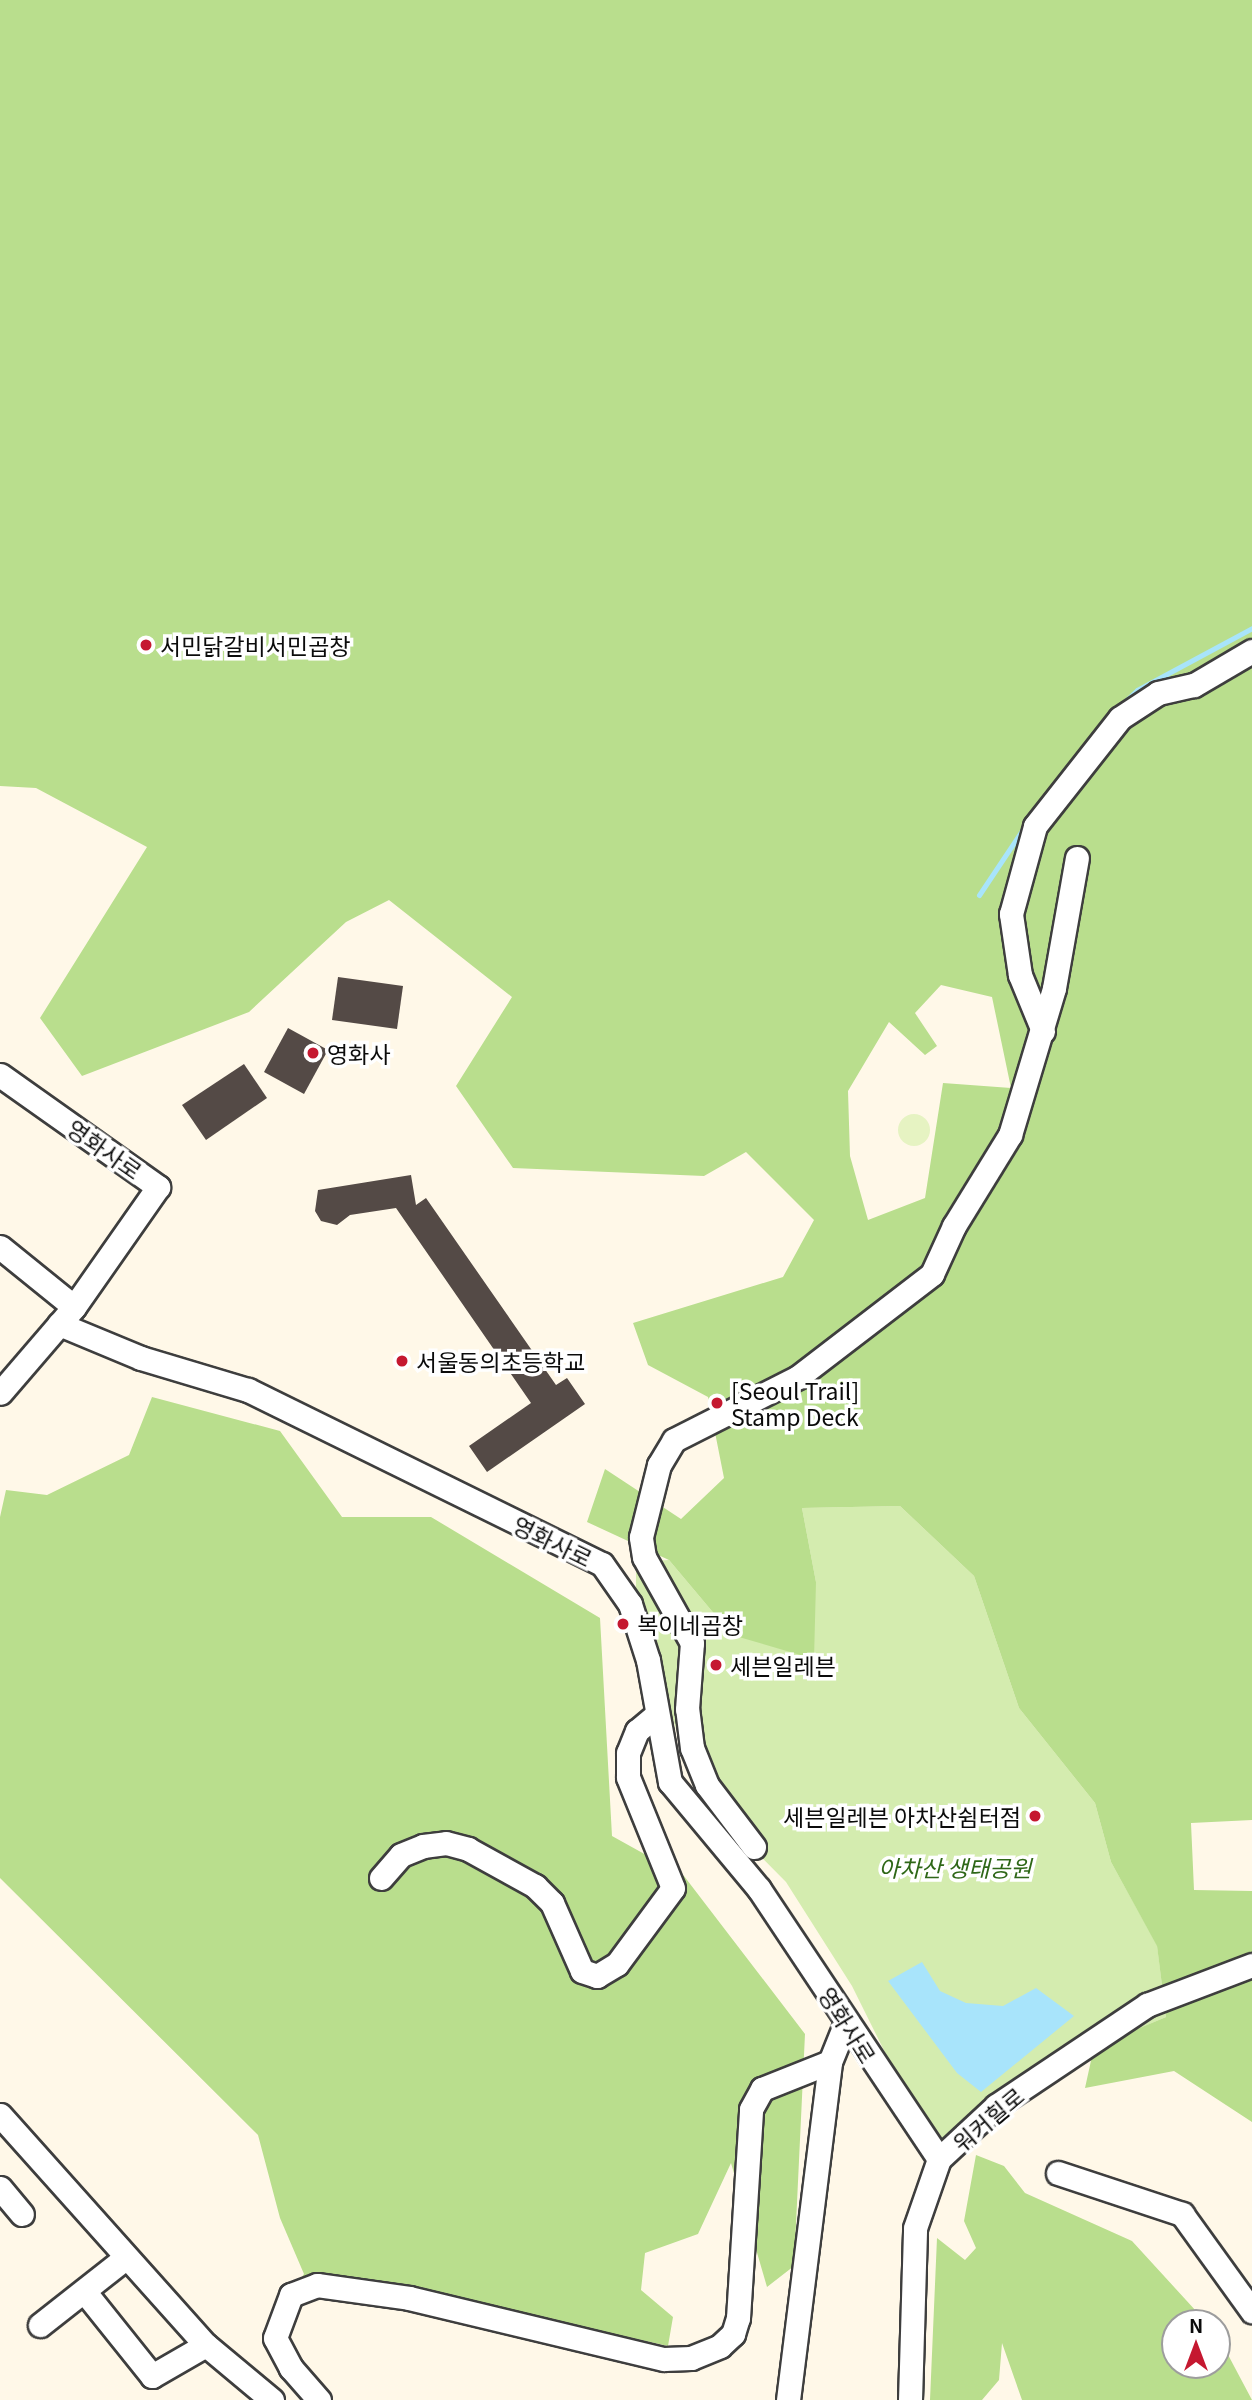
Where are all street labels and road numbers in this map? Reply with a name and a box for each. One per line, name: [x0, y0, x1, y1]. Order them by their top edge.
street label: 영화사로: [62, 1113, 148, 1185]
street label: 영화사로: [509, 1510, 597, 1572]
street label: 영화사로: [814, 1982, 882, 2068]
street label: 워커힐로: [947, 2081, 1029, 2157]

